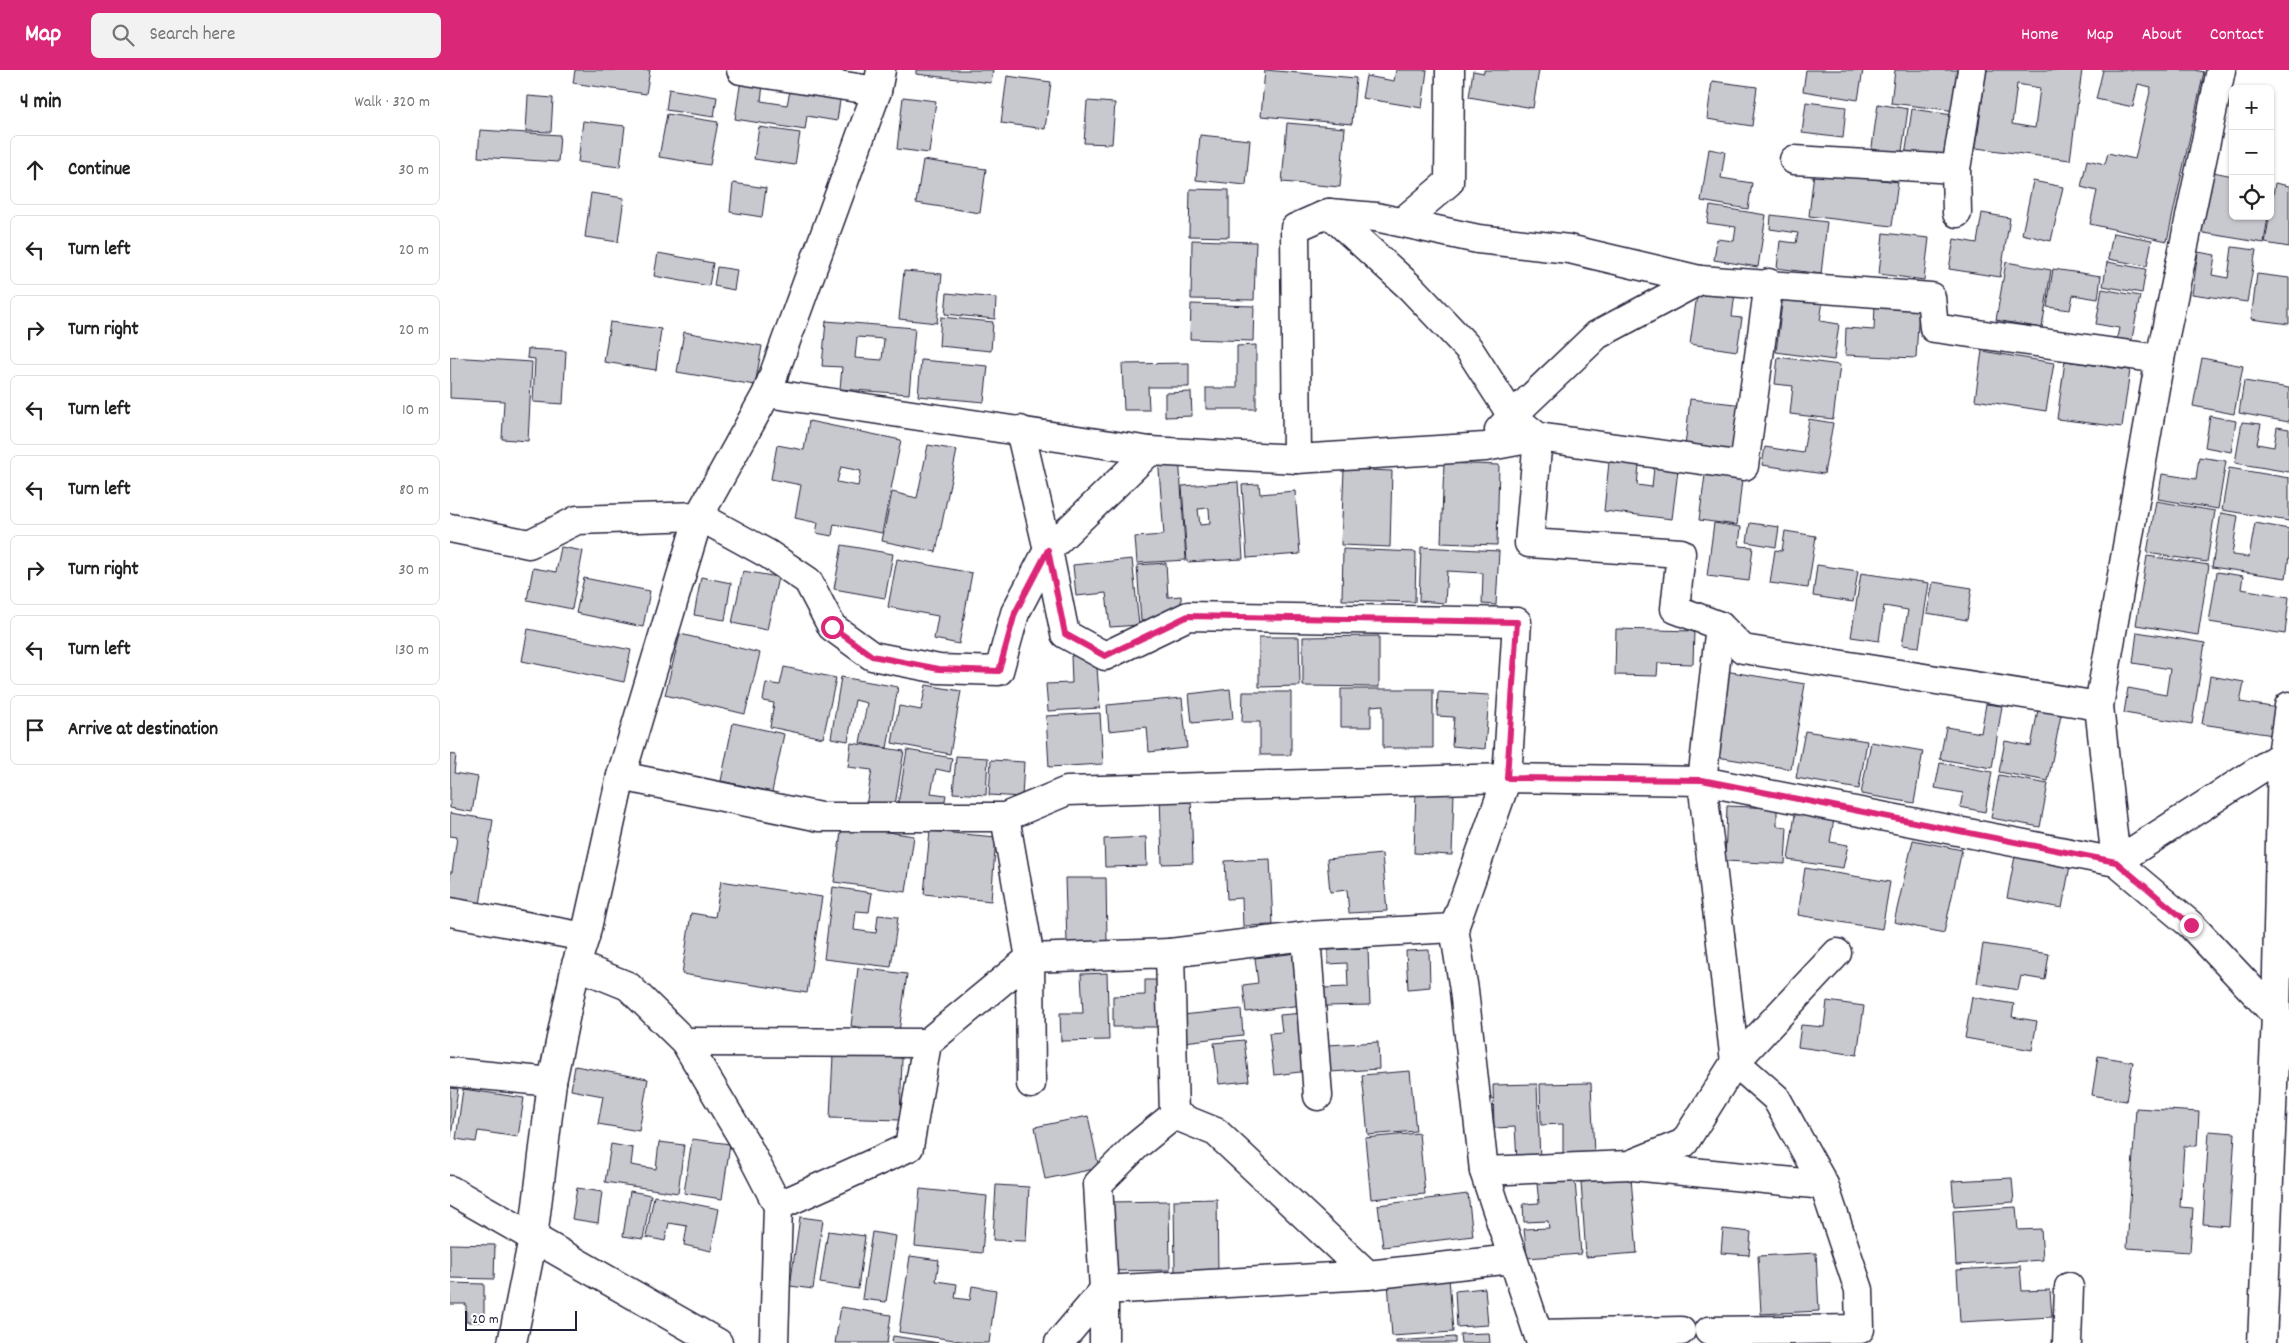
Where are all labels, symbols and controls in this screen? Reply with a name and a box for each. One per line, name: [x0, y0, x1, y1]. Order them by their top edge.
search box: [91, 13, 441, 58]
text: Map: [25, 18, 61, 52]
icon: search: [109, 21, 137, 49]
text: Search here: [149, 22, 235, 49]
text: Home: [2021, 23, 2058, 48]
text: Map: [2086, 23, 2114, 48]
text: About: [2142, 23, 2182, 48]
text: Contact: [2210, 23, 2264, 48]
map controls: [2229, 85, 2274, 220]
button: +: [2229, 85, 2274, 130]
text: 4 min: [20, 88, 62, 118]
text: Walk · 320 m: [354, 91, 430, 114]
button: −: [2229, 130, 2274, 175]
icon: ahead: [21, 156, 49, 184]
text: Continue: [68, 157, 130, 184]
text: 30 m: [399, 159, 429, 182]
button: locate: [2229, 175, 2274, 220]
icon: left: [21, 236, 49, 264]
text: Turn left: [68, 237, 131, 264]
text: 20 m: [399, 239, 429, 262]
icon: right: [21, 316, 49, 344]
text: Turn right: [68, 317, 139, 344]
text: 20 m: [399, 319, 429, 342]
icon: left: [21, 396, 49, 424]
text: Turn left: [68, 397, 131, 424]
text: 10 m: [402, 399, 429, 422]
icon: left: [21, 476, 49, 504]
text: Turn left: [68, 477, 131, 504]
text: 80 m: [399, 479, 429, 502]
icon: right: [21, 556, 49, 584]
text: Turn right: [68, 557, 139, 584]
text: 30 m: [399, 559, 429, 582]
route start: [821, 616, 844, 639]
icon: left: [21, 636, 49, 664]
text: Turn left: [68, 637, 131, 664]
text: 130 m: [395, 639, 429, 662]
icon: arrive: [21, 716, 49, 744]
text: Arrive at destination: [68, 717, 218, 744]
route end: [2180, 914, 2203, 937]
scale bar: [465, 1308, 578, 1331]
text: 20 m: [472, 1310, 499, 1330]

